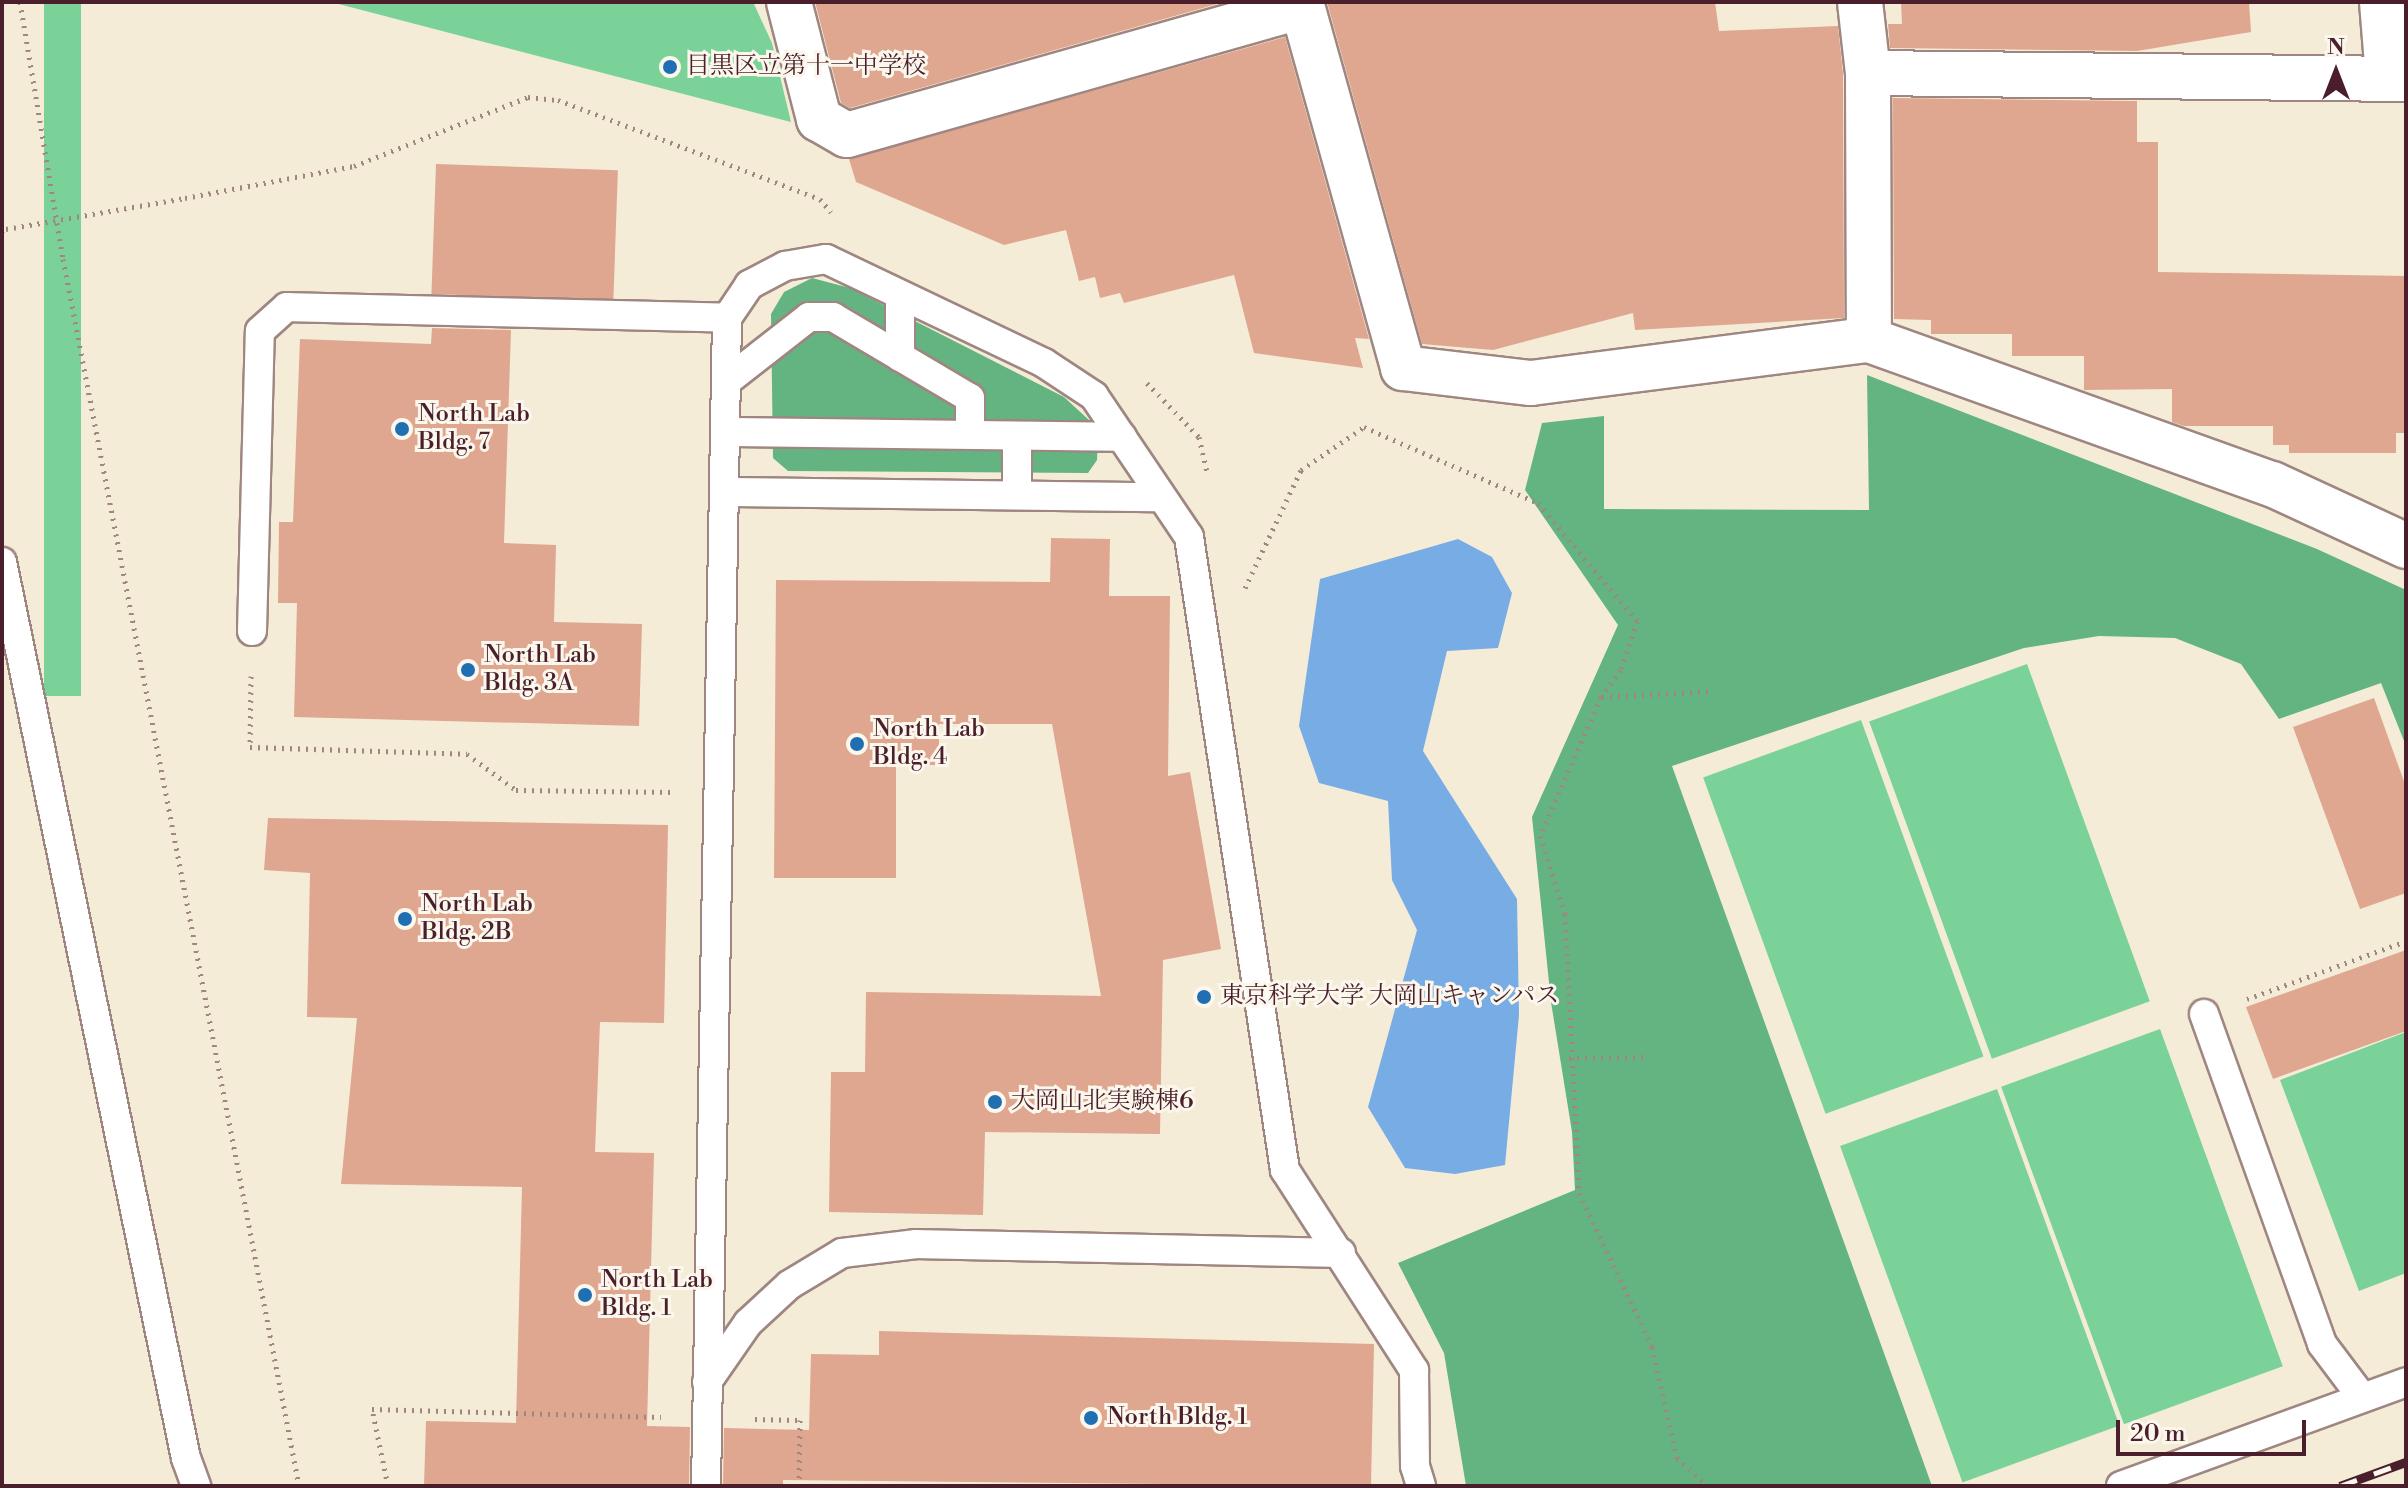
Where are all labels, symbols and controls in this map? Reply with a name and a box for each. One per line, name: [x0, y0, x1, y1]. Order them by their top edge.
north arrow: [2296, 32, 2376, 112]
text: N: [2327, 34, 2345, 61]
place label: 目黒区立第十一中学校: [686, 53, 926, 81]
marker: 目黒区立第十一中学校: [661, 58, 679, 76]
place label: North Lab Bldg. 7: [418, 401, 530, 457]
marker: North Lab Bldg. 7: [393, 420, 411, 438]
place label: North Lab Bldg. 3A: [484, 642, 596, 698]
marker: North Lab Bldg. 3A: [459, 661, 477, 679]
place label: North Lab Bldg. 4: [873, 716, 985, 772]
marker: North Lab Bldg. 4: [848, 735, 866, 753]
place label: North Lab Bldg. 2B: [421, 891, 533, 947]
marker: North Lab Bldg. 2B: [396, 910, 414, 928]
place label: 東京科学大学 大岡山キャンパス: [1220, 983, 1561, 1011]
marker: 東京科学大学 大岡山キャンパス: [1195, 988, 1213, 1006]
place label: 大岡山北実験棟6: [1011, 1088, 1194, 1116]
marker: 大岡山北実験棟6: [986, 1093, 1004, 1111]
place label: North Lab Bldg. 1: [601, 1267, 713, 1323]
marker: North Lab Bldg. 1: [576, 1286, 594, 1304]
place label: North Bldg. 1: [1107, 1404, 1248, 1432]
scale bar: [2120, 1404, 2310, 1454]
marker: North Bldg. 1: [1082, 1409, 1100, 1427]
text: 20 m: [2130, 1419, 2186, 1449]

